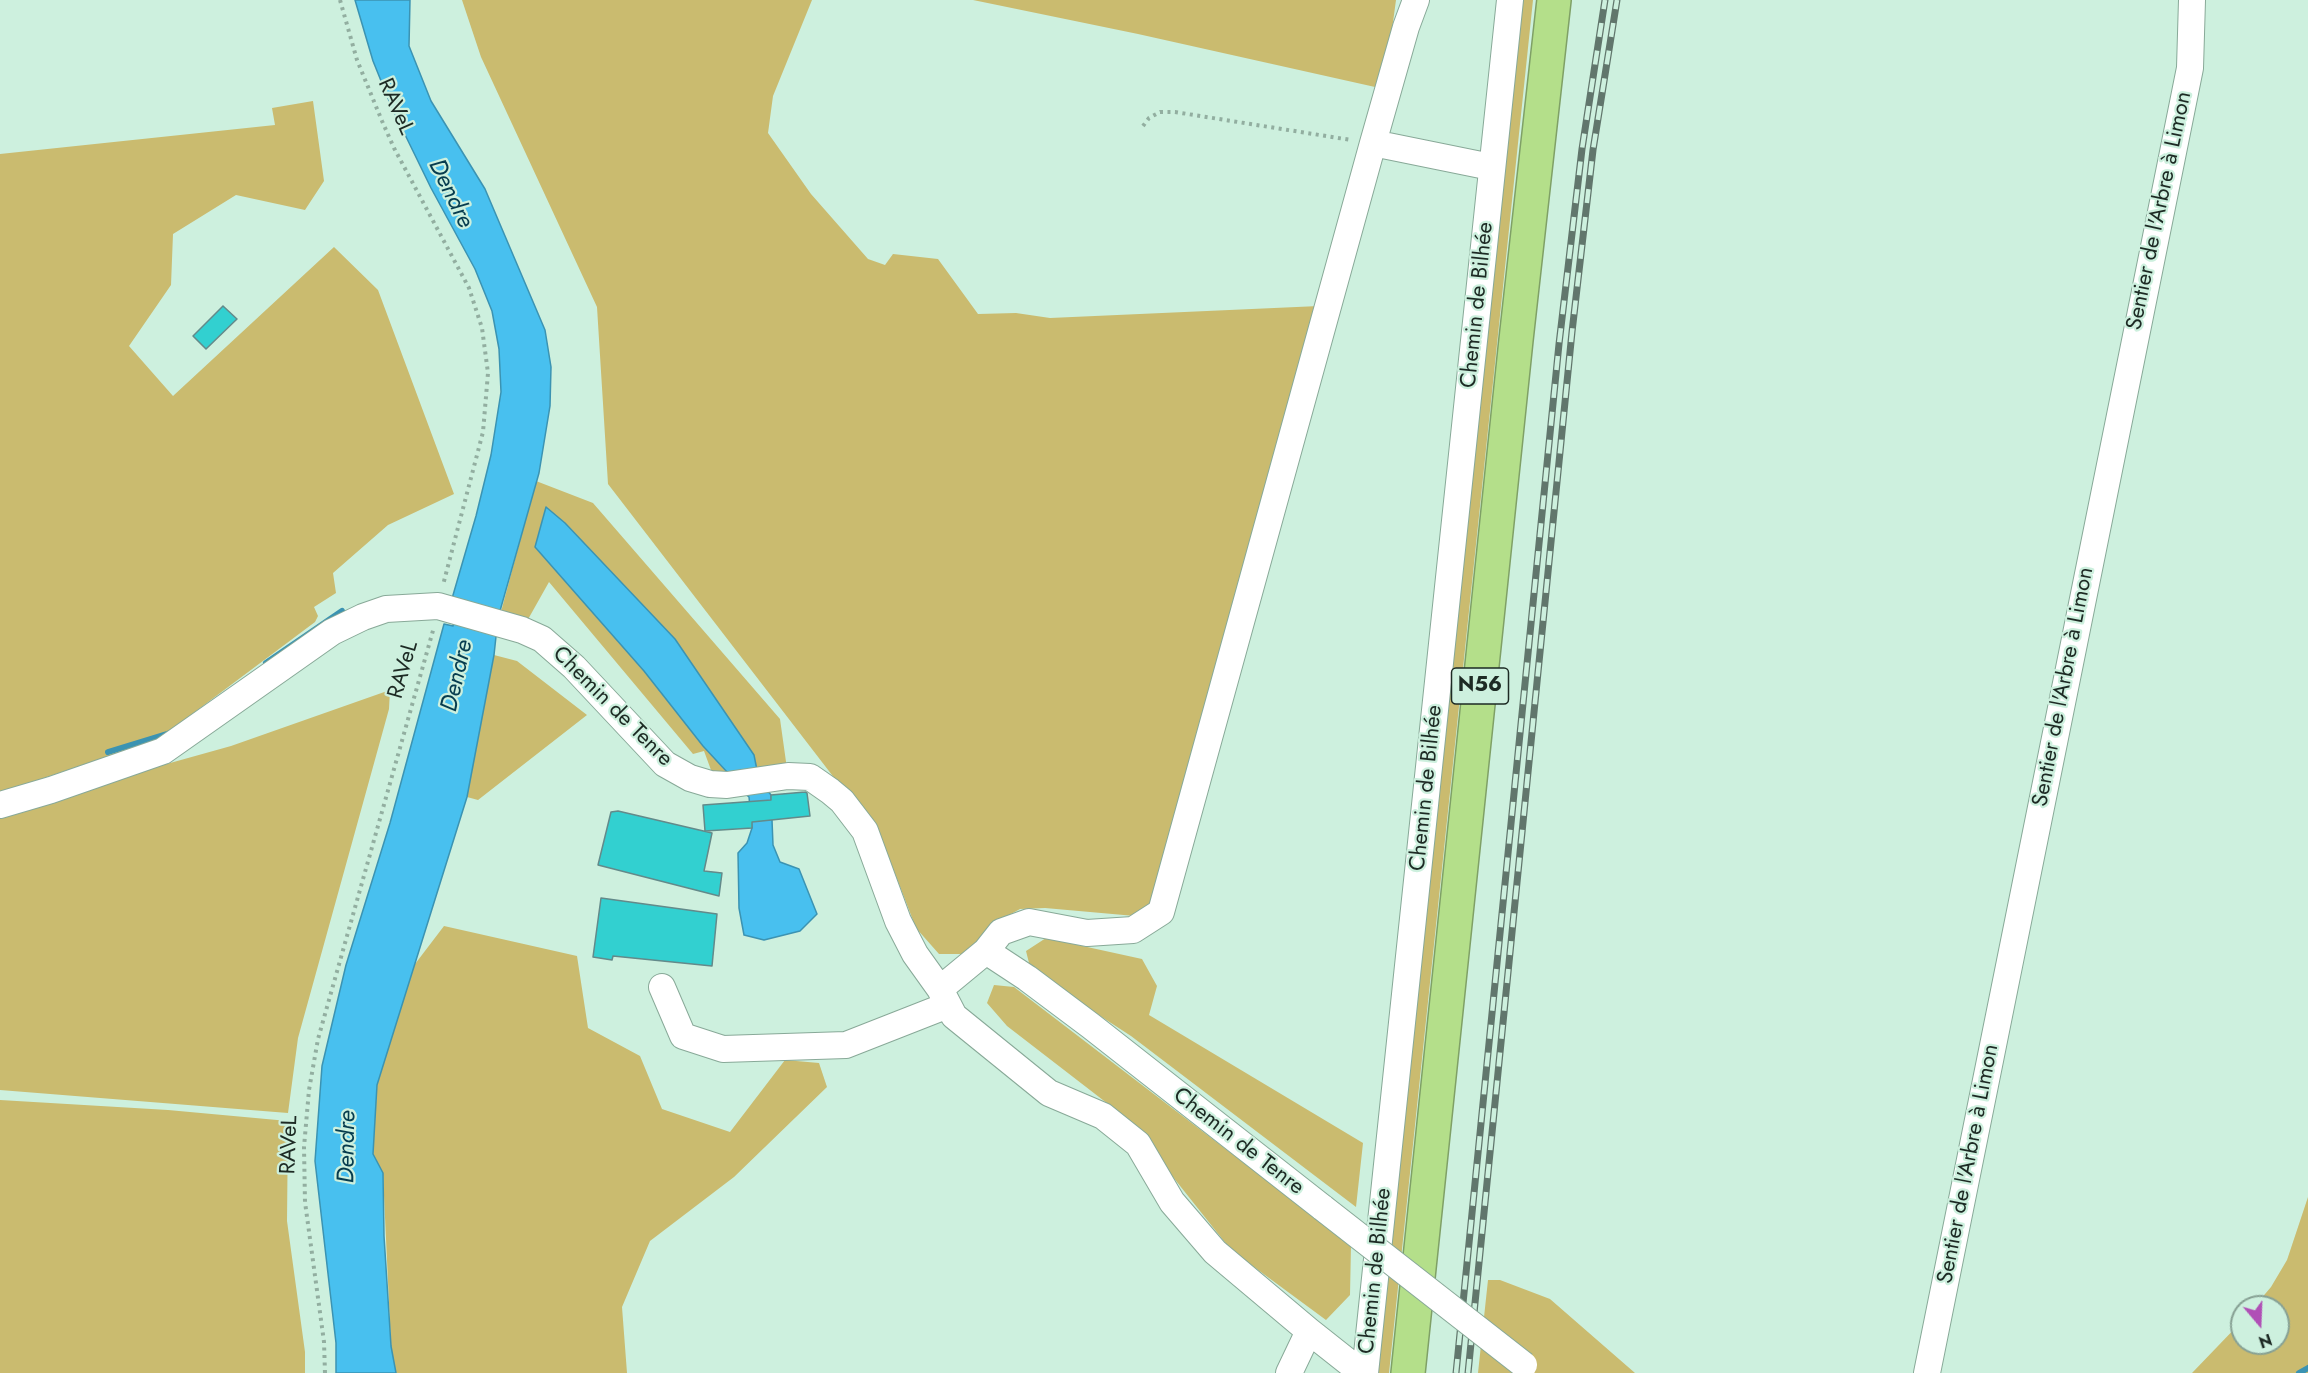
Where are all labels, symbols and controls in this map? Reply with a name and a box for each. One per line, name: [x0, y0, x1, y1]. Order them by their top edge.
street label: RAVeL: [371, 75, 419, 139]
street label: Sentier de l'Arbre à Limon: [2122, 89, 2198, 333]
water label: Dendre: [421, 155, 479, 233]
street label: Chemin de Bilhée: [1456, 221, 1500, 389]
street label: Sentier de l'Arbre à Limon: [2028, 565, 2100, 809]
water label: Dendre: [436, 637, 480, 715]
street label: RAVeL: [383, 638, 425, 702]
street label: Chemin de Tenre: [546, 641, 678, 773]
road number: N56: [1452, 668, 1508, 704]
street label: Chemin de Bilhée: [1405, 704, 1449, 872]
street label: Sentier de l'Arbre à Limon: [1933, 1042, 2005, 1286]
street label: Chemin de Tenre: [1167, 1083, 1309, 1201]
water label: Dendre: [333, 1110, 363, 1184]
street label: RAVeL: [276, 1115, 304, 1175]
street label: Chemin de Bilhée: [1354, 1187, 1398, 1355]
north arrow: [2230, 1295, 2290, 1355]
text: N: [2256, 1328, 2275, 1354]

